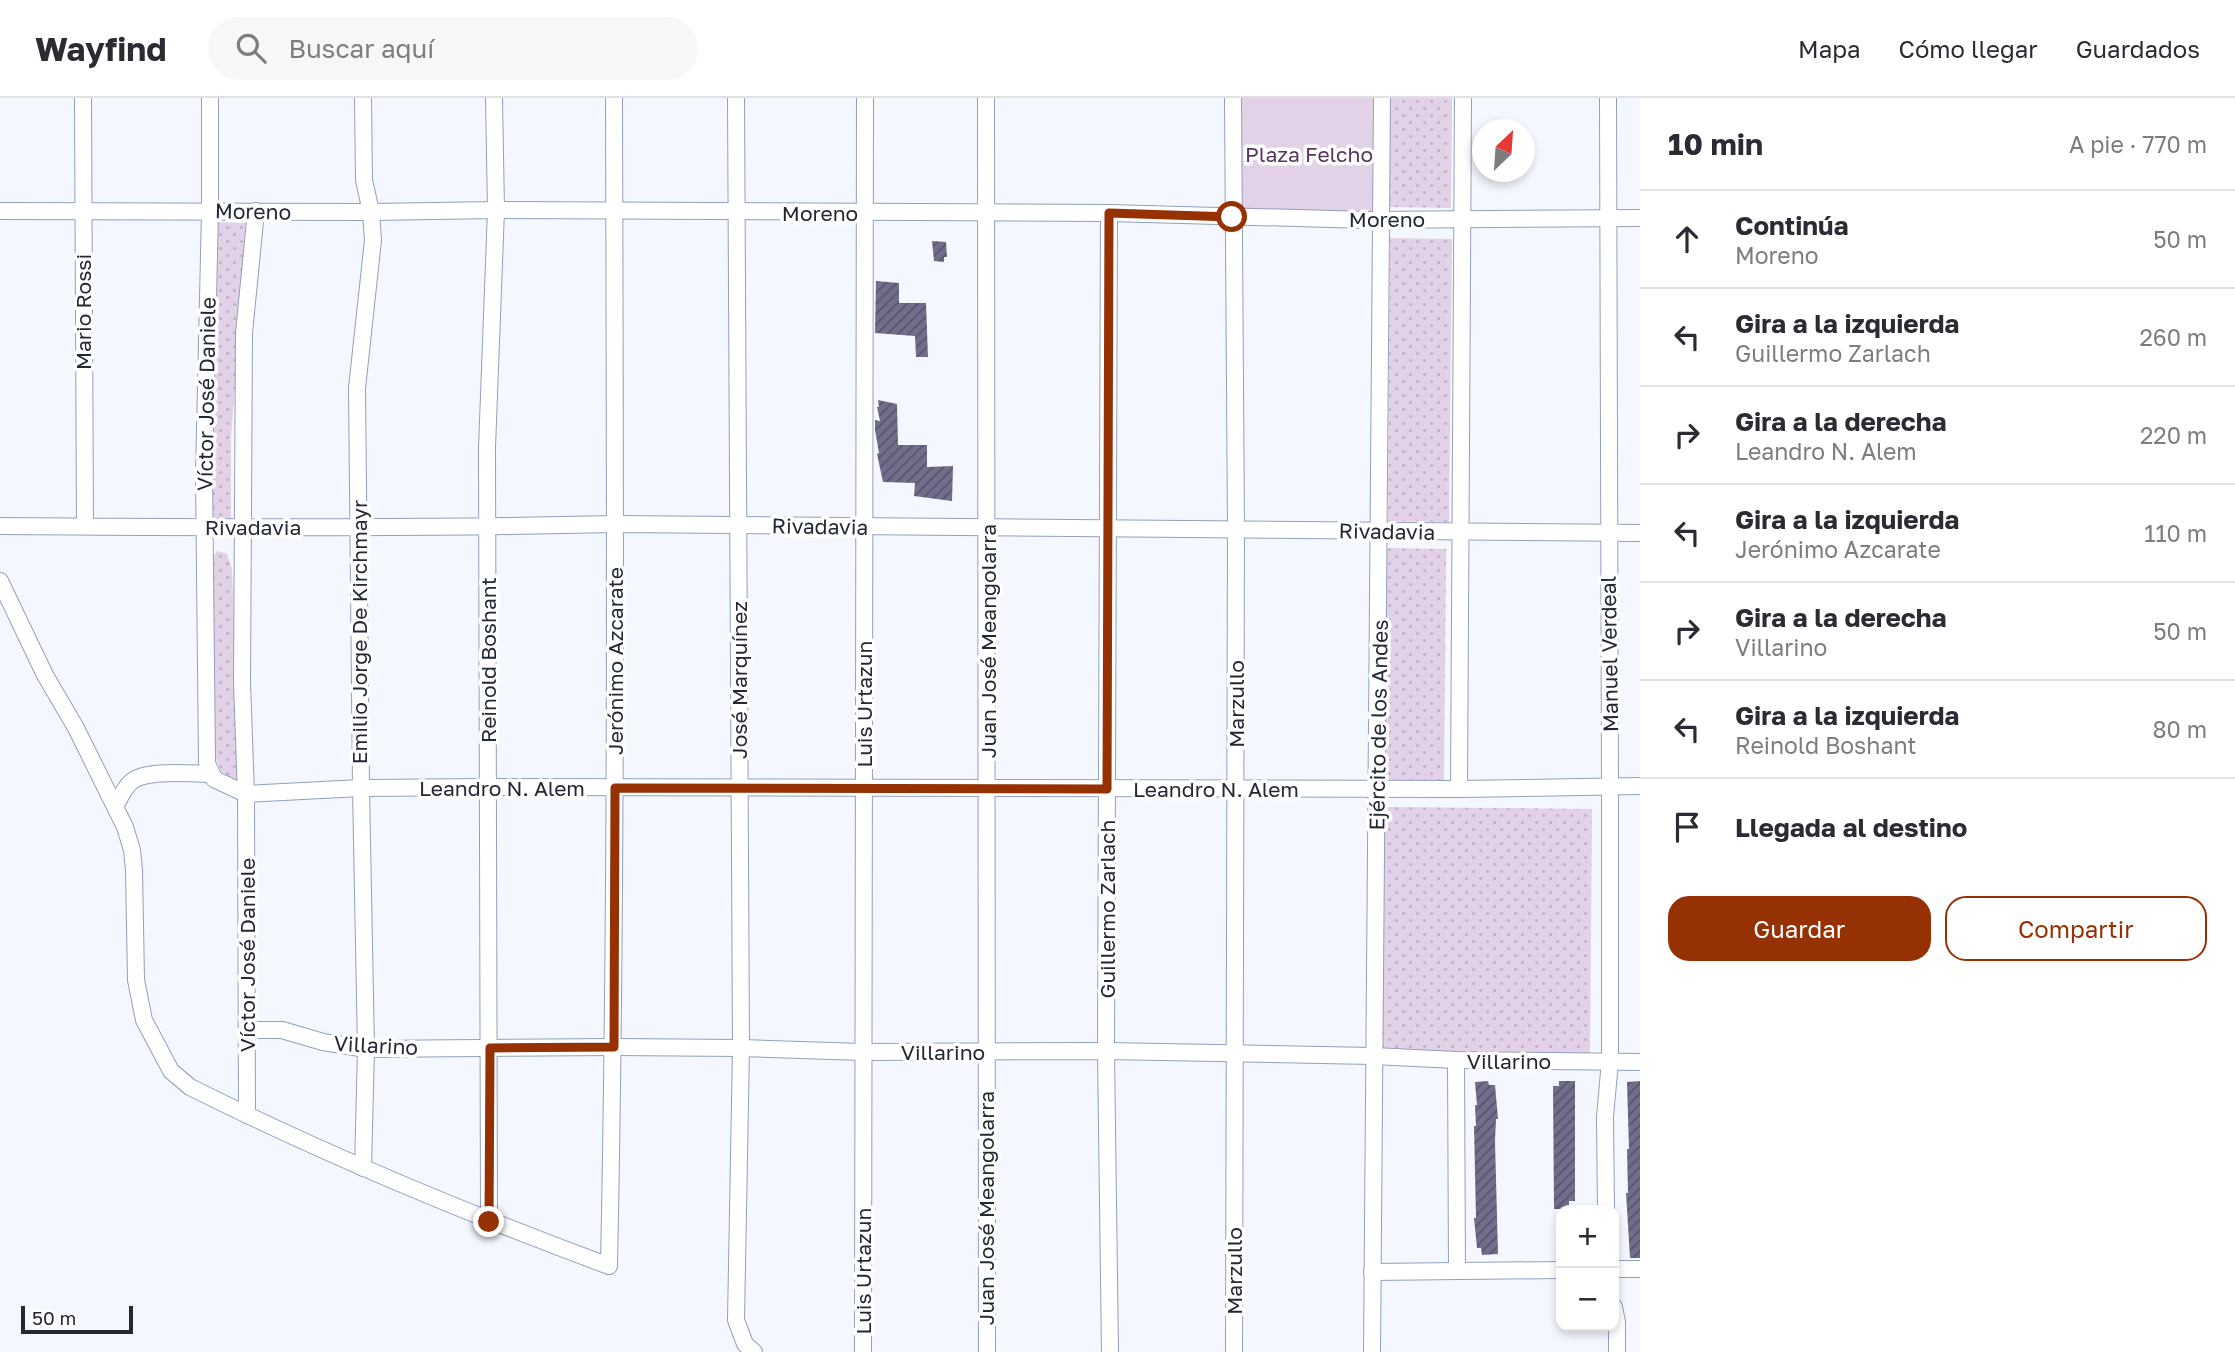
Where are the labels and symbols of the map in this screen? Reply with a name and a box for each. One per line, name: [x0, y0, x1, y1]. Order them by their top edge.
north arrow: [1472, 119, 1535, 182]
park label: Plaza Felcho: [1245, 141, 1373, 167]
street label: Moreno: [215, 197, 291, 225]
street label: Moreno: [782, 200, 858, 226]
route start: [1216, 201, 1247, 232]
street label: Moreno: [1349, 206, 1425, 232]
street label: Mario Rossi: [70, 254, 96, 370]
street label: Víctor José Daniele: [191, 297, 221, 491]
street label: Emilio Jorge De Kirchmayr: [346, 500, 372, 764]
street label: Rivadavia: [772, 512, 868, 540]
street label: Rivadavia: [205, 514, 301, 540]
street label: Rivadavia: [1339, 517, 1435, 545]
street label: Juan José Meangolarra: [975, 524, 1001, 758]
street label: Jerónimo Azcarate: [602, 567, 628, 755]
street label: Manuel Verdeal: [1595, 576, 1623, 732]
street label: Reinold Boshant: [475, 577, 501, 743]
street label: José Marquínez: [726, 601, 752, 759]
street label: Ejército de los Andes: [1363, 619, 1393, 831]
street label: Luis Urtazun: [851, 641, 877, 767]
street label: Marzullo: [1223, 660, 1249, 748]
street label: Leandro N. Alem: [419, 775, 585, 801]
street label: Leandro N. Alem: [1133, 776, 1299, 802]
street label: Guillermo Zarlach: [1094, 820, 1120, 998]
street label: Víctor José Daniele: [234, 858, 260, 1052]
street label: Villarino: [333, 1030, 419, 1060]
street label: Villarino: [901, 1039, 985, 1065]
street label: Villarino: [1467, 1048, 1551, 1074]
street label: Juan José Meangolarra: [973, 1091, 999, 1325]
route end: [473, 1206, 504, 1237]
street label: Luis Urtazun: [850, 1208, 876, 1334]
street label: Marzullo: [1221, 1227, 1247, 1315]
scale bar: [21, 1303, 133, 1335]

